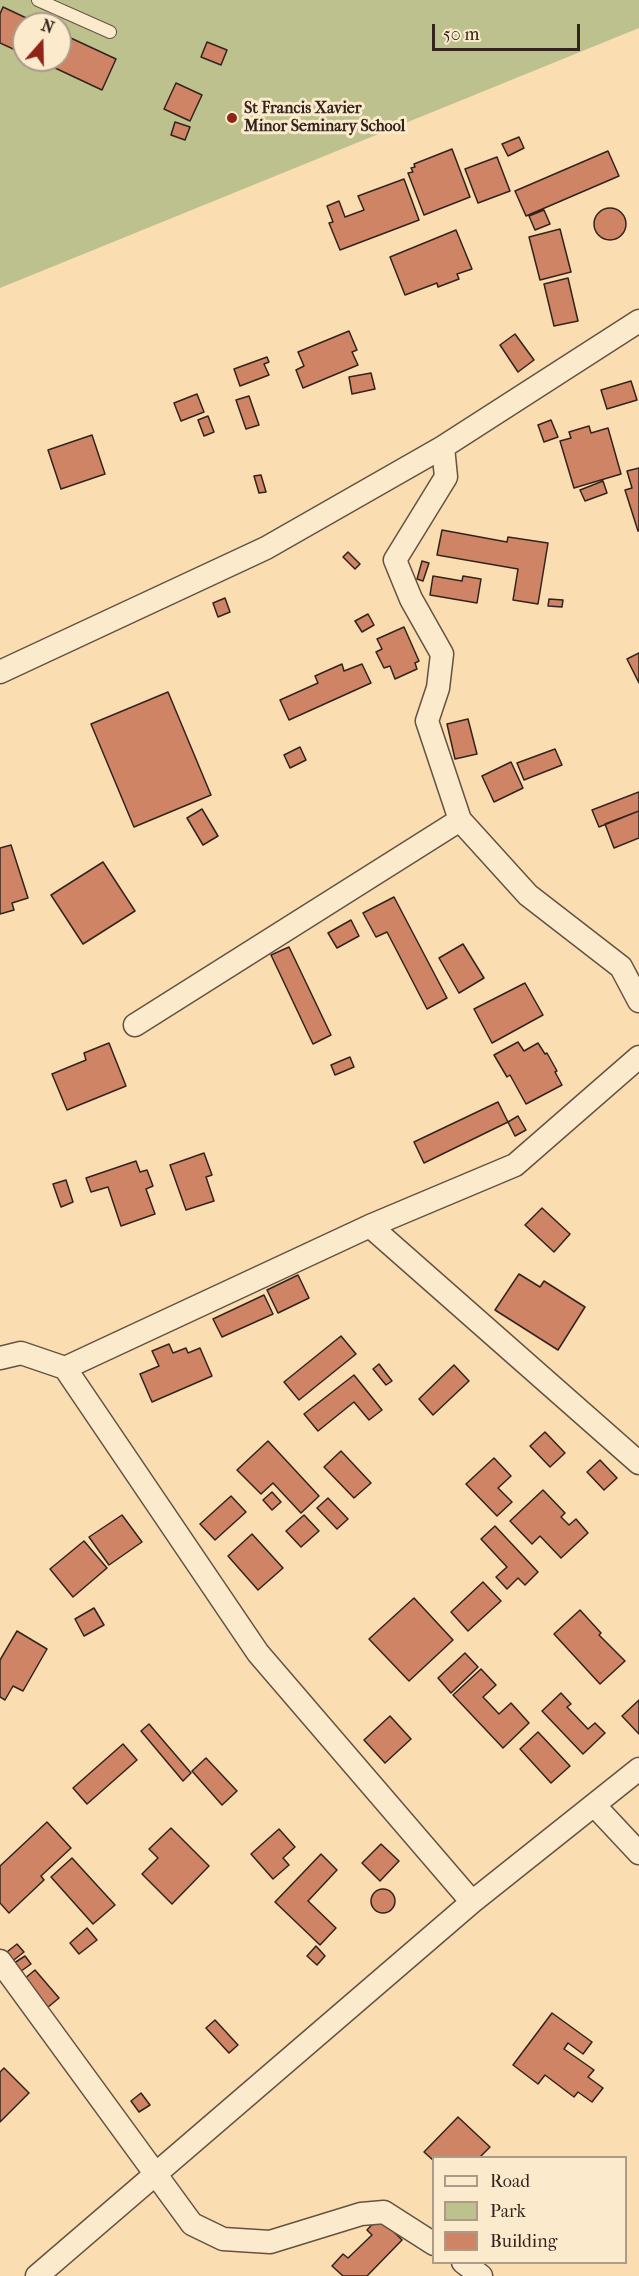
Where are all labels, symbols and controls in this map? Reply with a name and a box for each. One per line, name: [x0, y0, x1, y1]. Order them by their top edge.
north arrow: [12, 12, 72, 72]
scale bar: [435, 12, 584, 50]
text: N: [39, 15, 57, 37]
text: 50 m: [443, 24, 479, 45]
place label: St Francis Xavier Minor Seminary School: [244, 99, 405, 137]
marker: St Francis Xavier Minor Seminary School: [225, 111, 239, 125]
legend: [432, 2156, 627, 2264]
text: Road: [490, 2171, 530, 2192]
text: Park: [490, 2201, 526, 2222]
text: Building: [490, 2231, 557, 2252]

